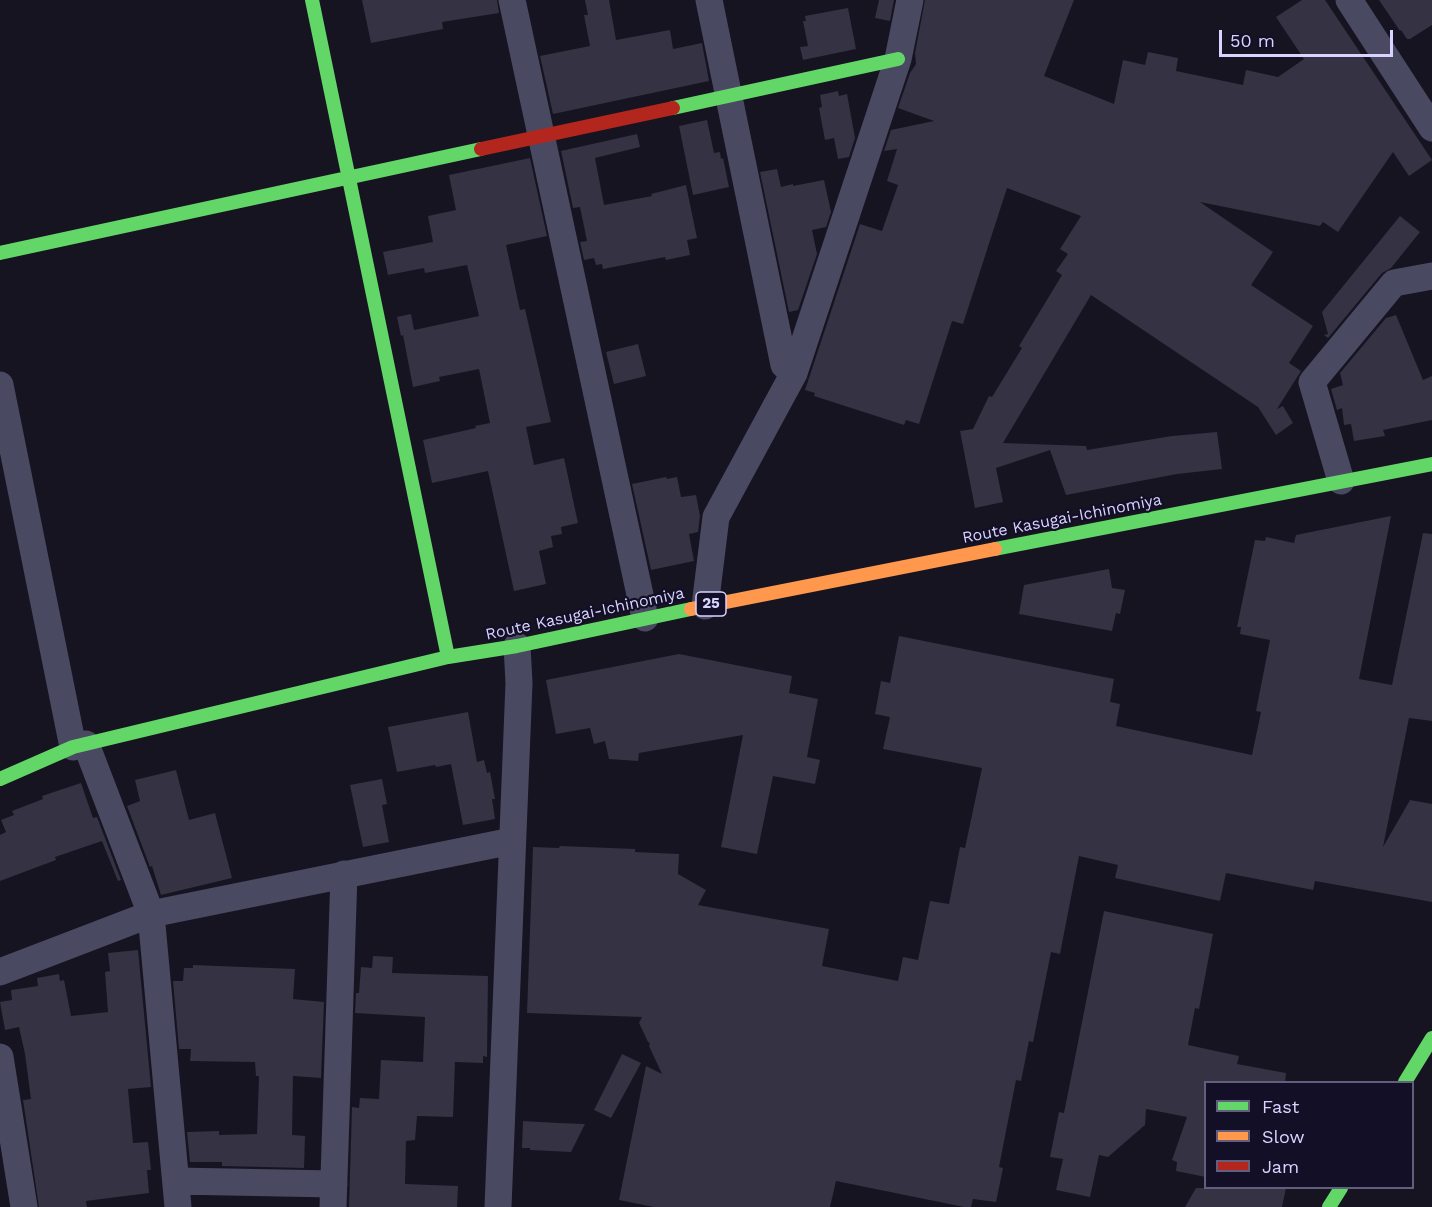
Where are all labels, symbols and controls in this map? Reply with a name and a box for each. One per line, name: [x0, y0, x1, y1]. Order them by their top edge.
scale bar: [1222, 18, 1396, 56]
text: 50 m: [1230, 30, 1275, 51]
street label: Route Kasugai-Ichinomiya: [961, 490, 1163, 548]
street label: Route Kasugai-Ichinomiya: [484, 584, 686, 644]
road number: 25: [696, 592, 726, 616]
legend: [1204, 1081, 1414, 1189]
text: Fast: [1262, 1096, 1299, 1117]
text: Slow: [1262, 1126, 1305, 1147]
text: Jam: [1262, 1156, 1299, 1177]

